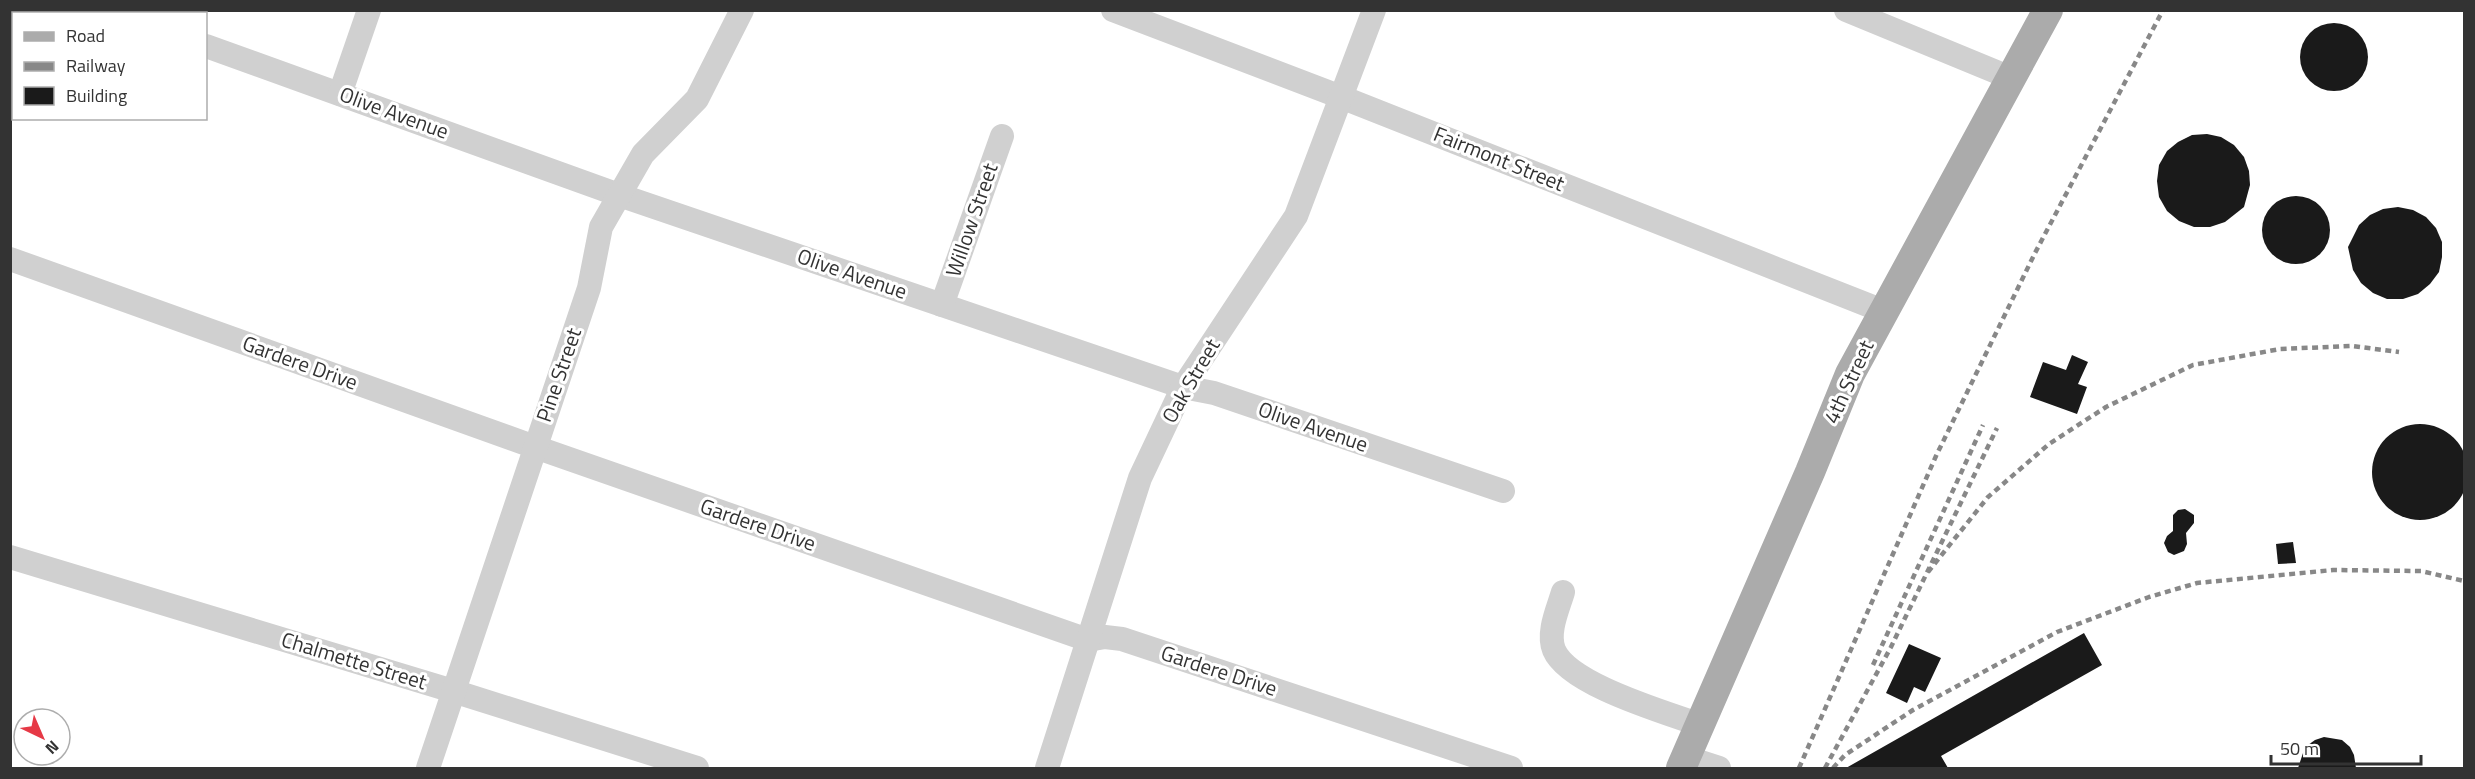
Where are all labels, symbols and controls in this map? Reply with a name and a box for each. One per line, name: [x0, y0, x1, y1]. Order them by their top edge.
legend: [12, 12, 207, 120]
text: Road: [66, 22, 105, 49]
text: Railway: [66, 52, 126, 79]
street label: Olive Avenue: [335, 78, 453, 147]
text: Building: [66, 82, 127, 109]
street label: Fairmont Street: [1429, 117, 1570, 199]
street label: Willow Street: [937, 158, 1006, 281]
street label: Olive Avenue: [793, 239, 911, 307]
street label: Pine Street: [527, 323, 589, 426]
street label: Gardere Drive: [238, 326, 362, 398]
street label: Oak Street: [1153, 332, 1228, 429]
street label: 4th Street: [1815, 334, 1882, 429]
street label: Olive Avenue: [1254, 392, 1372, 460]
street label: Gardere Drive: [696, 489, 820, 559]
street label: Chalmette Street: [278, 623, 431, 697]
street label: Gardere Drive: [1157, 636, 1281, 704]
north arrow: [12, 707, 72, 767]
scale bar: [2271, 728, 2421, 766]
text: N: [40, 735, 65, 760]
text: 50 m: [2280, 735, 2319, 762]

